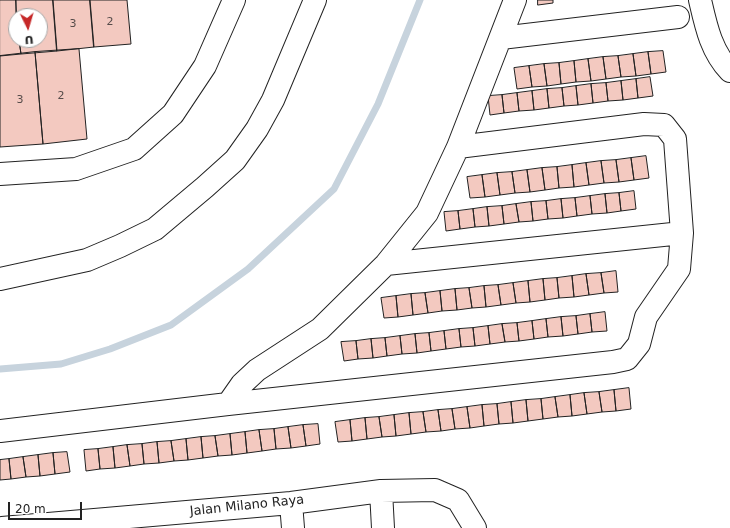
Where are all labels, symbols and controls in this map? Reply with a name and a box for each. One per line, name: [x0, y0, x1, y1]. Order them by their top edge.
north arrow: [8, 8, 48, 48]
house number: 2: [107, 15, 113, 29]
house number: 3: [70, 17, 76, 31]
text: U: [24, 33, 34, 46]
house number: 2: [58, 89, 64, 103]
house number: 3: [17, 93, 23, 107]
street label: Jalan Milano Raya: [189, 492, 305, 520]
scale bar: [10, 494, 84, 520]
text: 20 m: [15, 502, 46, 516]

